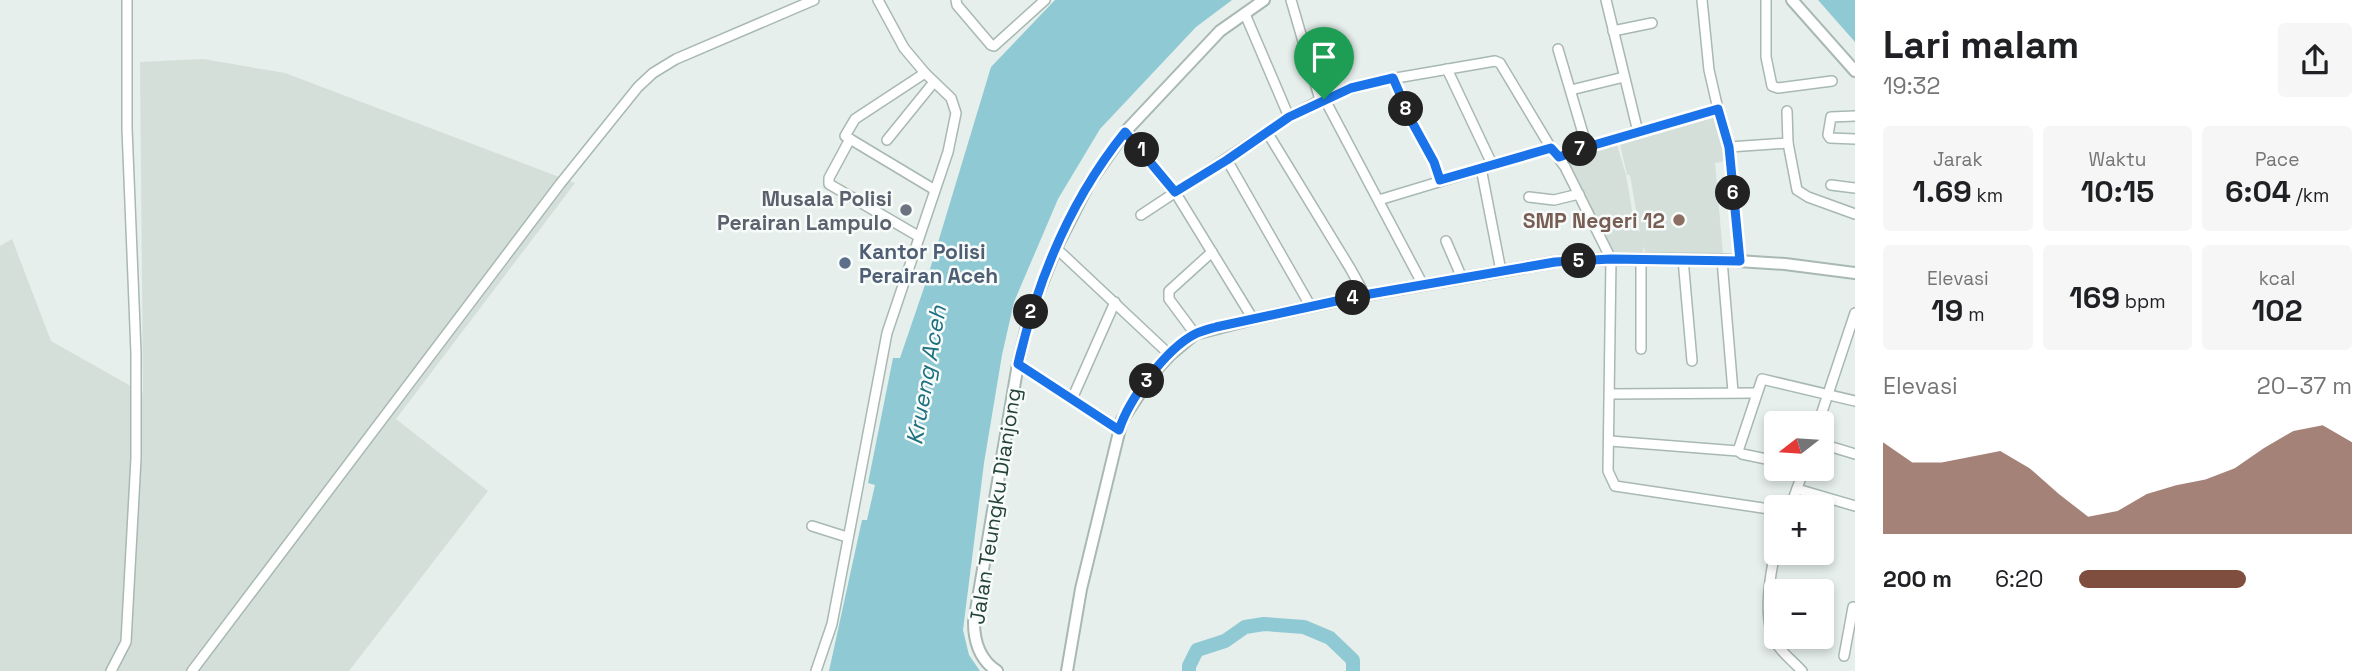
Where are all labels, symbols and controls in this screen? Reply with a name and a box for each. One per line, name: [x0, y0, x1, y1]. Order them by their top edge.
text: Lari malam: [1883, 21, 2079, 69]
button: share: [2278, 23, 2352, 97]
pin: [1294, 27, 1354, 99]
icon: arrive: [1305, 38, 1343, 76]
text: 19:32: [1883, 71, 1940, 101]
pin: 8: [1388, 92, 1424, 126]
text: 8: [1400, 96, 1411, 121]
pin: 1: [1124, 132, 1160, 168]
pin: 7: [1562, 132, 1598, 166]
text: 7: [1574, 136, 1585, 161]
text: 1: [1137, 137, 1146, 162]
text: Jarak: [1933, 147, 1983, 172]
text: Waktu: [2089, 147, 2146, 172]
text: Pace: [2255, 147, 2299, 172]
text: 1.69: [1912, 172, 1972, 211]
text: 10:15: [2081, 172, 2154, 211]
text: 6:04: [2225, 172, 2291, 211]
pin: 6: [1716, 176, 1750, 210]
text: 6: [1727, 180, 1738, 205]
text: km: [1972, 183, 2003, 208]
text: /km: [2291, 183, 2329, 208]
place label: Musala Polisi Perairan Lampulo: [717, 185, 892, 236]
marker: Musala Polisi Perairan Lampulo: [898, 202, 914, 218]
place label: SMP Negeri 12: [1523, 207, 1665, 234]
marker: SMP Negeri 12: [1671, 212, 1687, 228]
place label: Kantor Polisi Perairan Aceh: [859, 238, 998, 289]
pin: 5: [1562, 244, 1596, 278]
text: 5: [1573, 248, 1584, 273]
marker: Kantor Polisi Perairan Aceh: [837, 255, 853, 271]
text: Elevasi: [1927, 266, 1989, 291]
text: kcal: [2259, 266, 2296, 291]
text: 169: [2069, 278, 2120, 317]
pin: 4: [1336, 280, 1370, 316]
text: 4: [1346, 285, 1359, 310]
text: bpm: [2120, 289, 2166, 314]
text: 19: [1931, 291, 1963, 330]
text: 102: [2252, 291, 2303, 330]
pin: 2: [1014, 294, 1048, 330]
text: 2: [1025, 299, 1036, 324]
water label: Krueng Aceh: [899, 302, 953, 447]
text: m: [1963, 302, 1985, 327]
pin: 3: [1130, 364, 1164, 398]
text: 3: [1141, 368, 1152, 393]
text: Elevasi: [1883, 371, 1958, 401]
text: 20–37 m: [2257, 371, 2352, 401]
street label: Jalan Teungku Dianjong: [963, 386, 1027, 626]
north arrow: [1764, 411, 1834, 481]
map controls: [1764, 411, 1834, 649]
button: +: [1764, 495, 1834, 565]
text: 200 m: [1883, 564, 1952, 594]
text: 6:20: [1995, 564, 2044, 594]
button: −: [1764, 579, 1834, 649]

